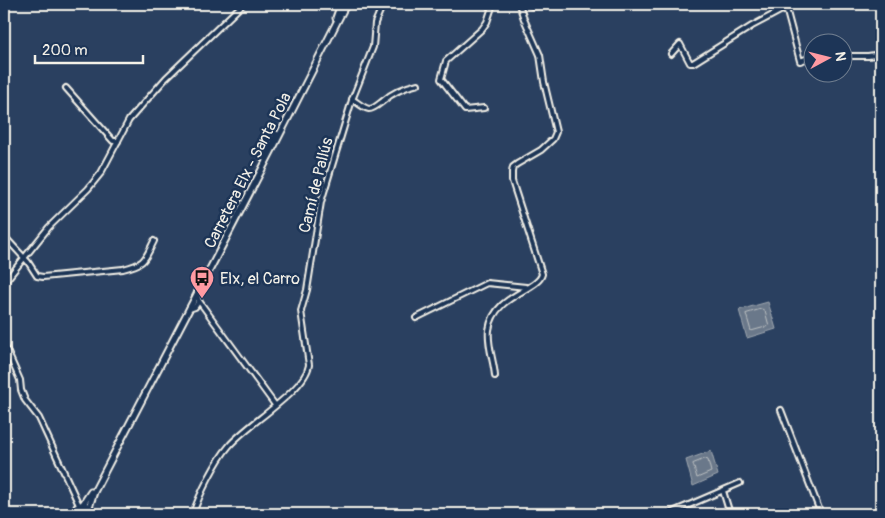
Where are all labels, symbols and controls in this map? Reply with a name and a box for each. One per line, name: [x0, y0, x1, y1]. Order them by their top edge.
scale bar: [35, 32, 142, 64]
north arrow: [802, 32, 852, 82]
text: 200 m: [42, 41, 87, 60]
text: N: [831, 51, 849, 62]
street label: Carretera Elx - Santa Pola: [200, 89, 296, 252]
street label: Camí de Pallús: [294, 136, 337, 235]
bus stop icon: Elx, el Carro: [189, 265, 215, 299]
place label: Elx, el Carro: [220, 269, 300, 289]

